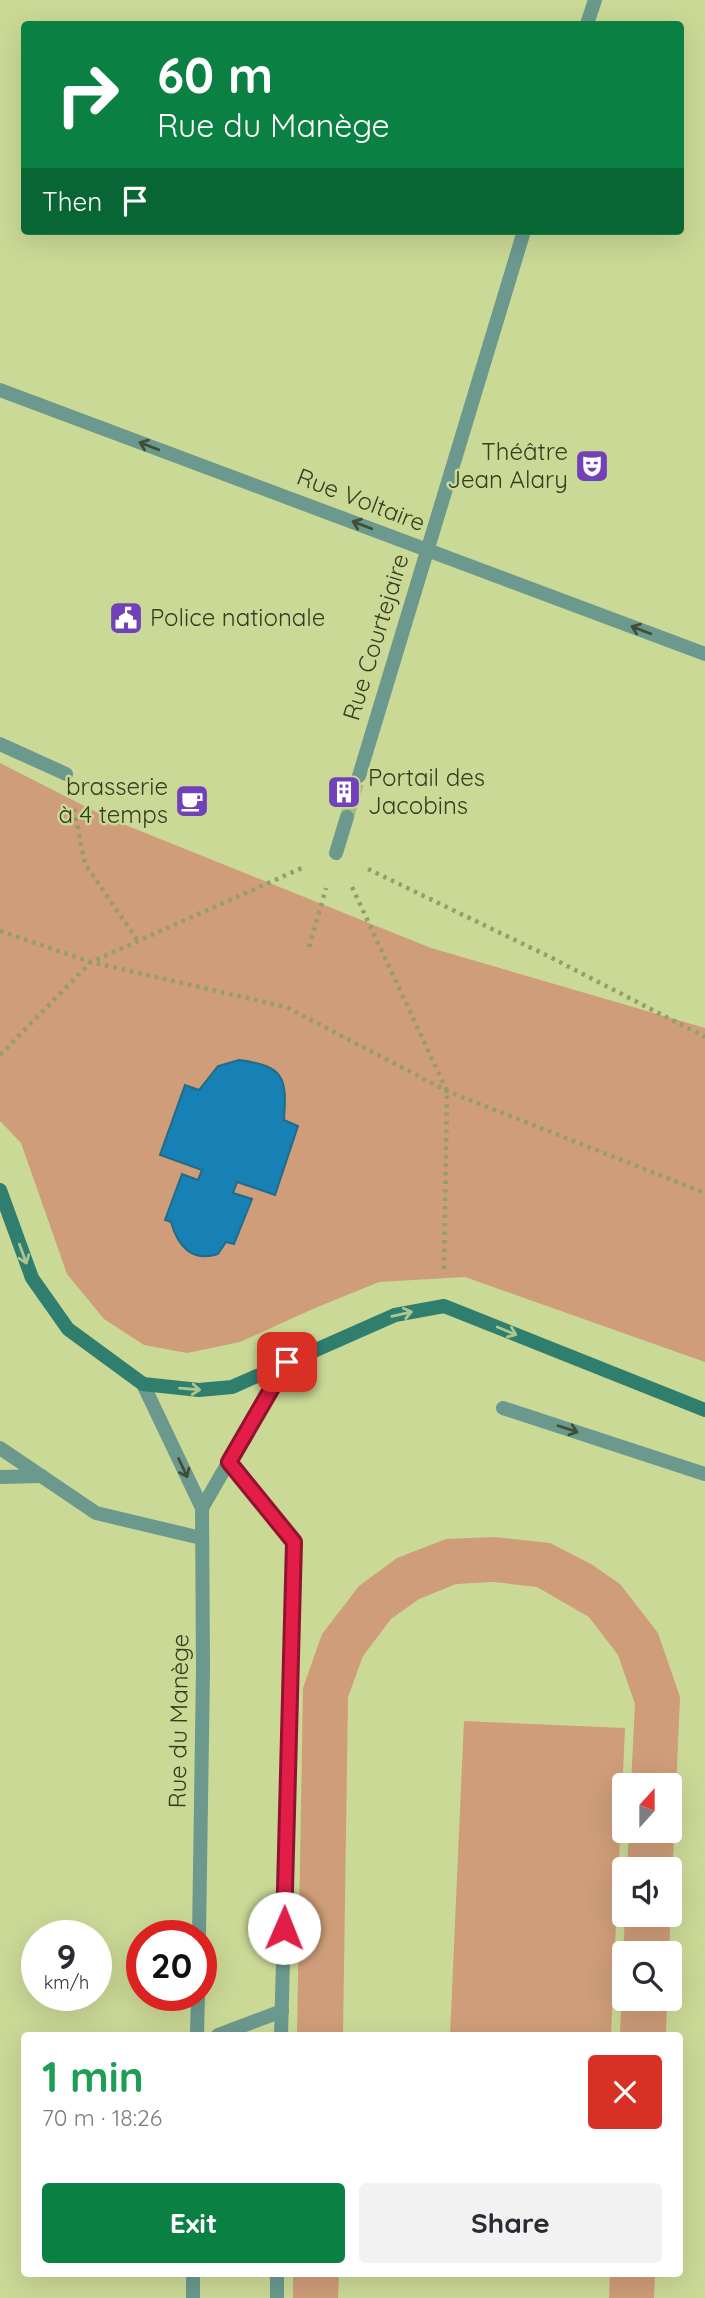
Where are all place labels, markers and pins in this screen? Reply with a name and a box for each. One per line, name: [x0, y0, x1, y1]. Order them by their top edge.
place label: Théâtre Jean Alary: [447, 436, 568, 494]
theatre icon: Théâtre Jean Alary: [573, 447, 611, 485]
public building icon: Police nationale: [107, 599, 145, 637]
place label: Police nationale: [150, 602, 325, 632]
place label: Portail des Jacobins: [368, 762, 485, 820]
place label: brasserie à 4 temps: [58, 771, 168, 829]
building icon: Portail des Jacobins: [325, 773, 363, 811]
cafe icon: brasserie à 4 temps: [173, 782, 211, 820]
pin: [257, 1332, 317, 1392]

